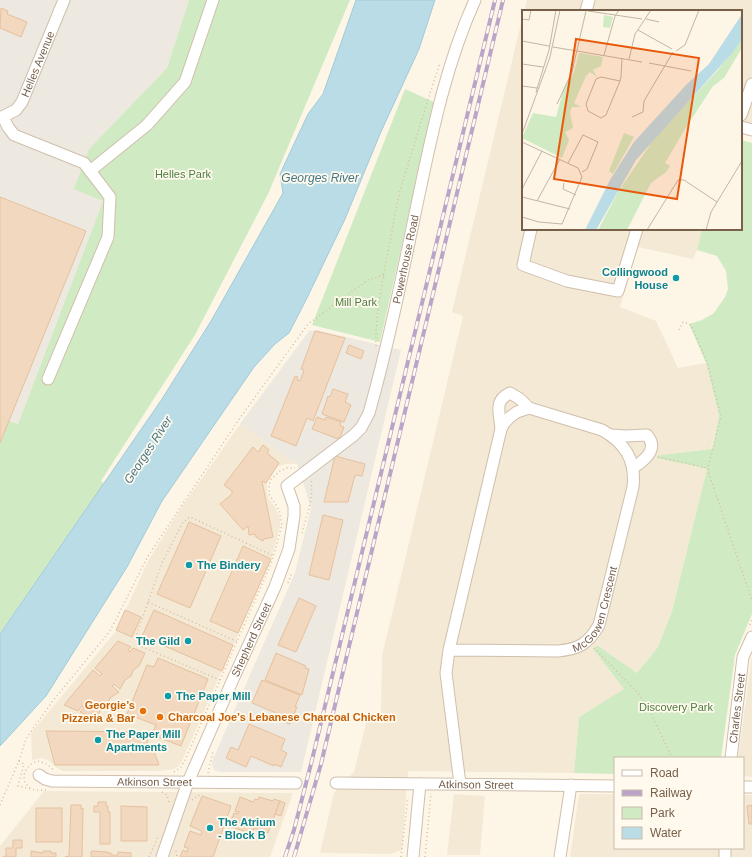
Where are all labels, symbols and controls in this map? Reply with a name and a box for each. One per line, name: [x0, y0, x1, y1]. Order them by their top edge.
inset map: [522, 10, 742, 230]
street label: Helles Avenue: [19, 29, 57, 99]
park label: Helles Park: [155, 168, 212, 180]
water label: Georges River: [281, 171, 360, 185]
street label: Powerhouse Road: [390, 214, 421, 305]
place label: Collingwood House: [602, 266, 668, 291]
marker: Collingwood House: [671, 273, 681, 283]
park label: Mill Park: [335, 296, 378, 308]
water label: Georges River: [121, 413, 175, 486]
place label: The Bindery: [197, 559, 261, 571]
marker: The Bindery: [184, 560, 194, 570]
street label: McGowen Crescent: [570, 565, 619, 654]
street label: Shepherd Street: [229, 601, 273, 679]
place label: The Gild: [136, 635, 180, 647]
marker: The Gild: [183, 636, 193, 646]
street label: Charles Street: [727, 673, 747, 744]
place label: The Paper Mill: [176, 690, 251, 702]
marker: The Paper Mill: [163, 691, 173, 701]
place label: Georgie’s Pizzeria & Bar: [62, 699, 136, 724]
park label: Discovery Park: [639, 701, 713, 713]
marker: Georgie’s Pizzeria & Bar: [138, 706, 148, 716]
place label: Charcoal Joe’s Lebanese Charcoal Chicken: [168, 711, 396, 723]
marker: Charcoal Joe’s Lebanese Charcoal Chicken: [155, 712, 165, 722]
place label: The Paper Mill Apartments: [106, 728, 181, 753]
marker: The Paper Mill Apartments: [93, 735, 103, 745]
legend: [614, 757, 744, 849]
text: Road: [650, 766, 679, 780]
street label: Atkinson Street: [117, 776, 192, 788]
street label: Atkinson Street: [439, 778, 513, 791]
text: Railway: [650, 786, 692, 800]
text: Park: [650, 806, 676, 820]
place label: The Atrium - Block B: [218, 816, 276, 841]
marker: The Atrium - Block B: [205, 823, 215, 833]
text: Water: [650, 826, 682, 840]

